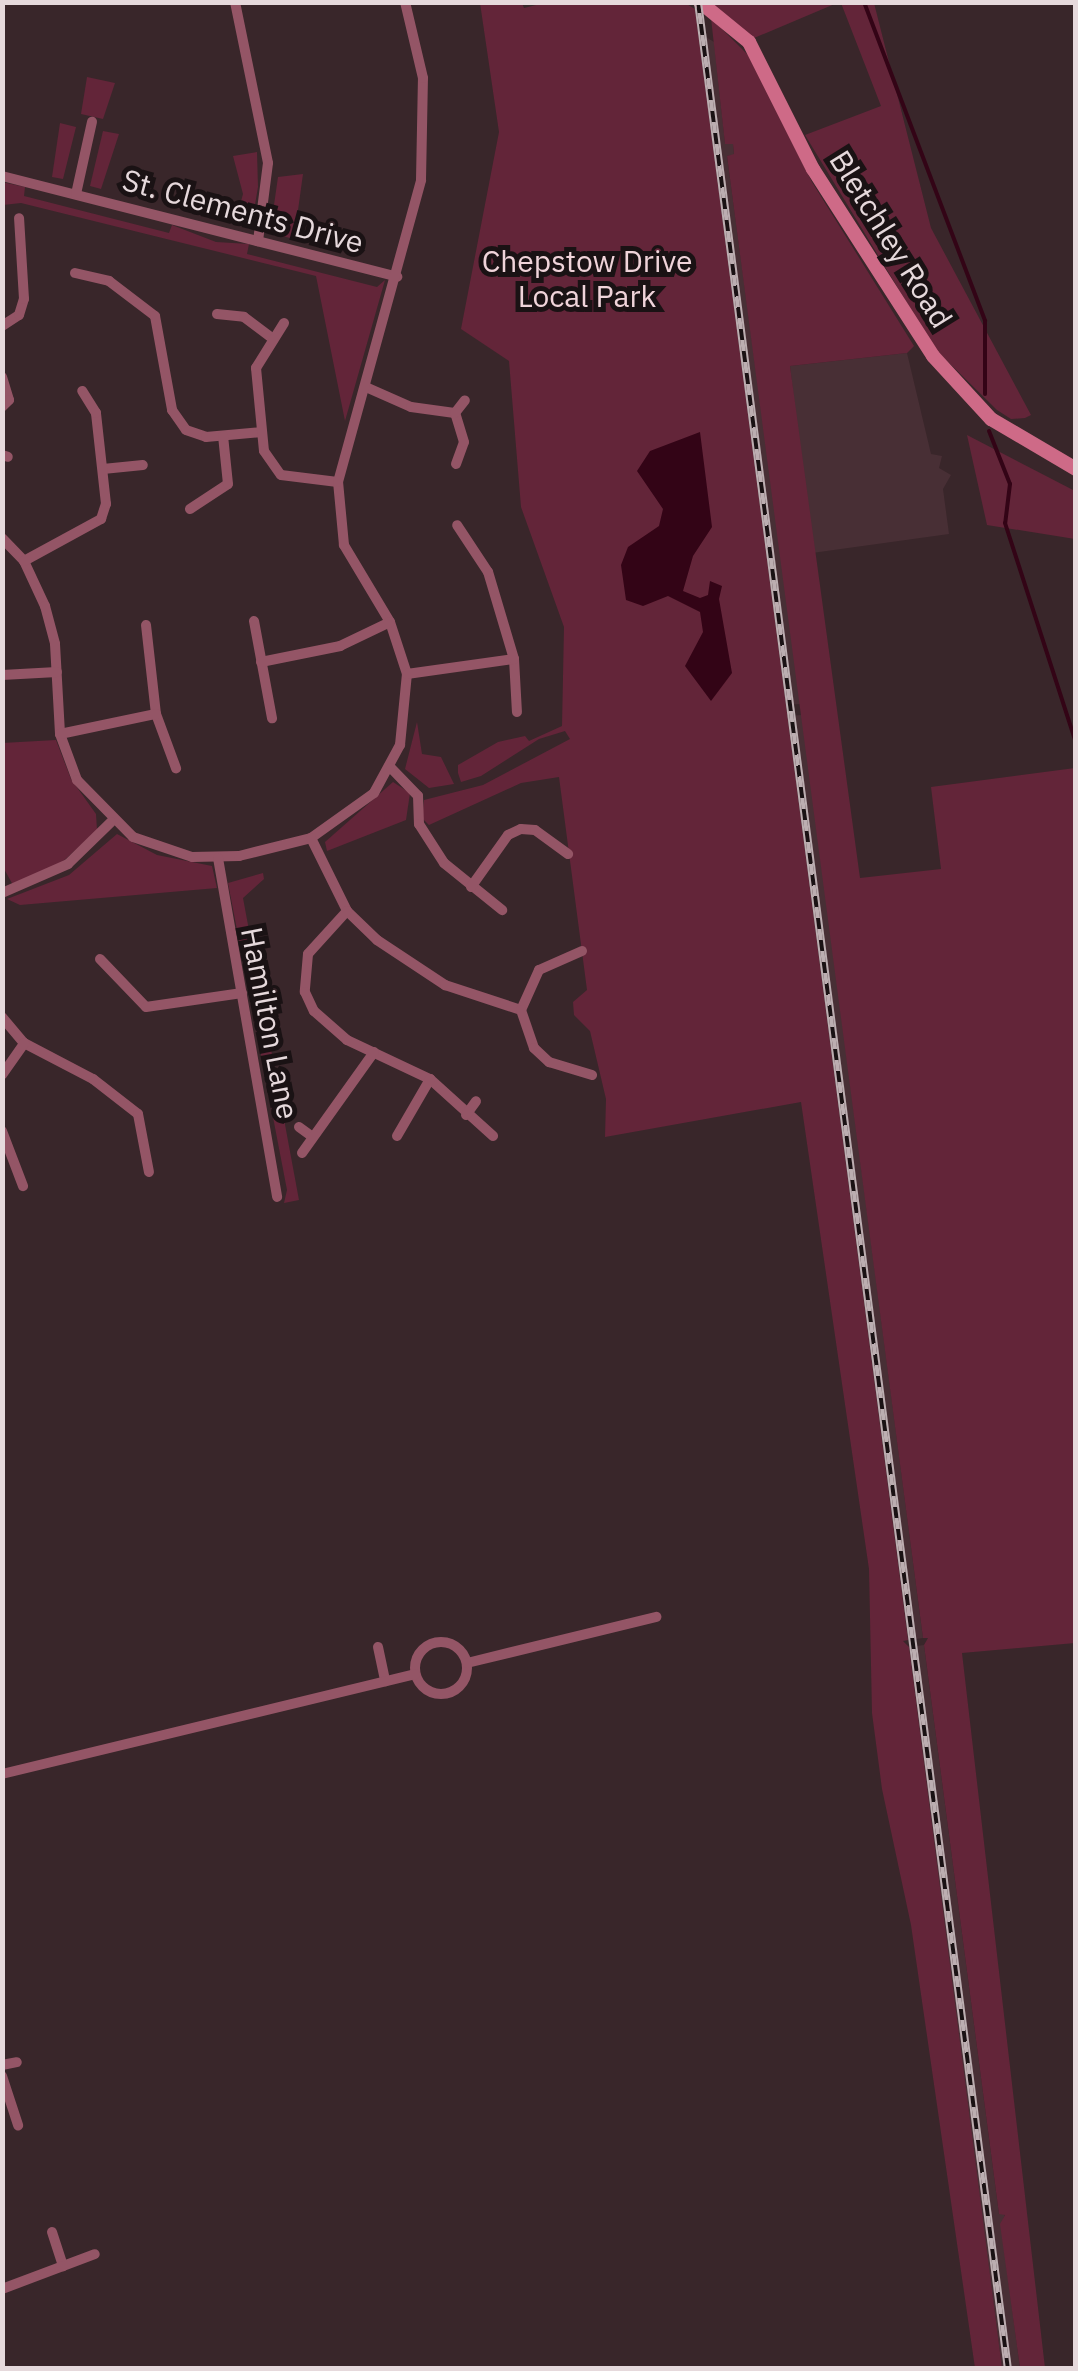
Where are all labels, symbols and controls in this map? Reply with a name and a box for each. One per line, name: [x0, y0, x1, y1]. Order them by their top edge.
street label: Bletchley Road: [822, 144, 960, 334]
street label: St. Clements Drive: [119, 162, 367, 260]
park label: Chepstow Drive Local Park: [482, 243, 692, 314]
street label: Hamilton Lane: [234, 924, 306, 1122]

